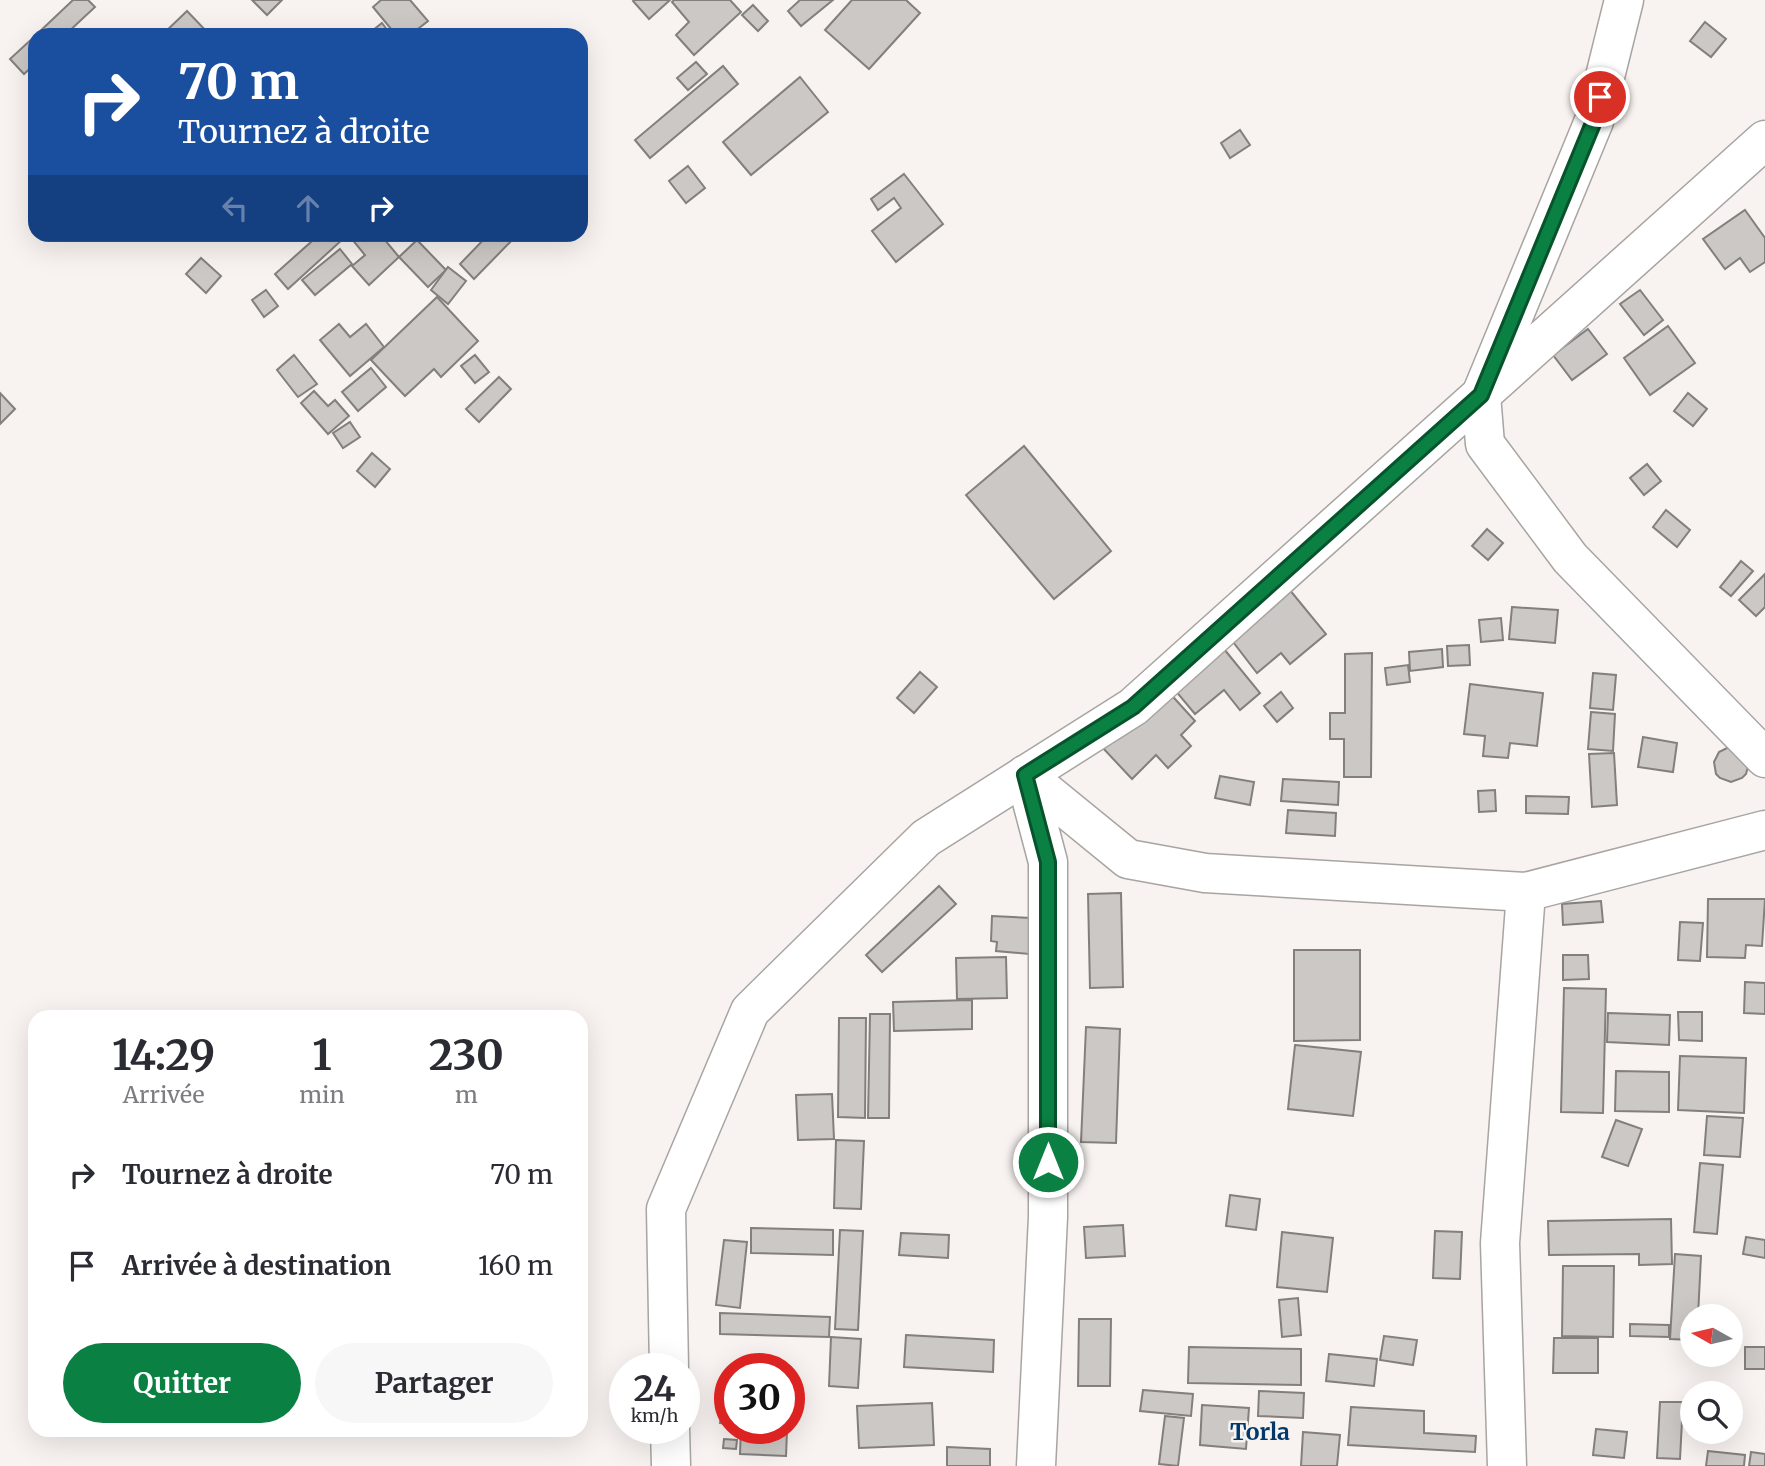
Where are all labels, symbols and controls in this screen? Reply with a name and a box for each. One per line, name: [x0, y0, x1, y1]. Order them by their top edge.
text: 70 m: [178, 51, 299, 112]
icon: right: [63, 56, 154, 147]
pin: [1570, 67, 1630, 127]
icon: arrive: [1581, 78, 1619, 116]
text: Tournez à droite: [178, 112, 430, 152]
icon: left: [216, 189, 254, 227]
icon: ahead: [289, 189, 327, 227]
icon: right: [362, 189, 400, 227]
text: 14:29: [112, 1029, 215, 1081]
text: 1: [312, 1029, 332, 1081]
text: 230: [429, 1029, 504, 1081]
text: Arrivée: [123, 1080, 204, 1109]
text: min: [299, 1080, 345, 1109]
text: m: [455, 1080, 478, 1109]
position arrow: [1011, 1125, 1085, 1199]
icon: right: [63, 1156, 101, 1194]
text: Tournez à droite: [122, 1158, 333, 1191]
text: 70 m: [490, 1158, 553, 1191]
icon: arrive: [63, 1247, 101, 1285]
text: Arrivée à destination: [122, 1249, 391, 1282]
text: 160 m: [478, 1249, 553, 1282]
north arrow: [1680, 1304, 1743, 1367]
map controls: [1680, 1304, 1743, 1444]
button: Quitter: [63, 1343, 301, 1423]
button: Partager: [315, 1343, 553, 1423]
speed limit sign: 30: [714, 1353, 805, 1444]
text: 24: [633, 1367, 676, 1411]
button: search: [1680, 1381, 1743, 1444]
text: km/h: [631, 1404, 678, 1427]
district label: Torla: [1230, 1417, 1290, 1446]

